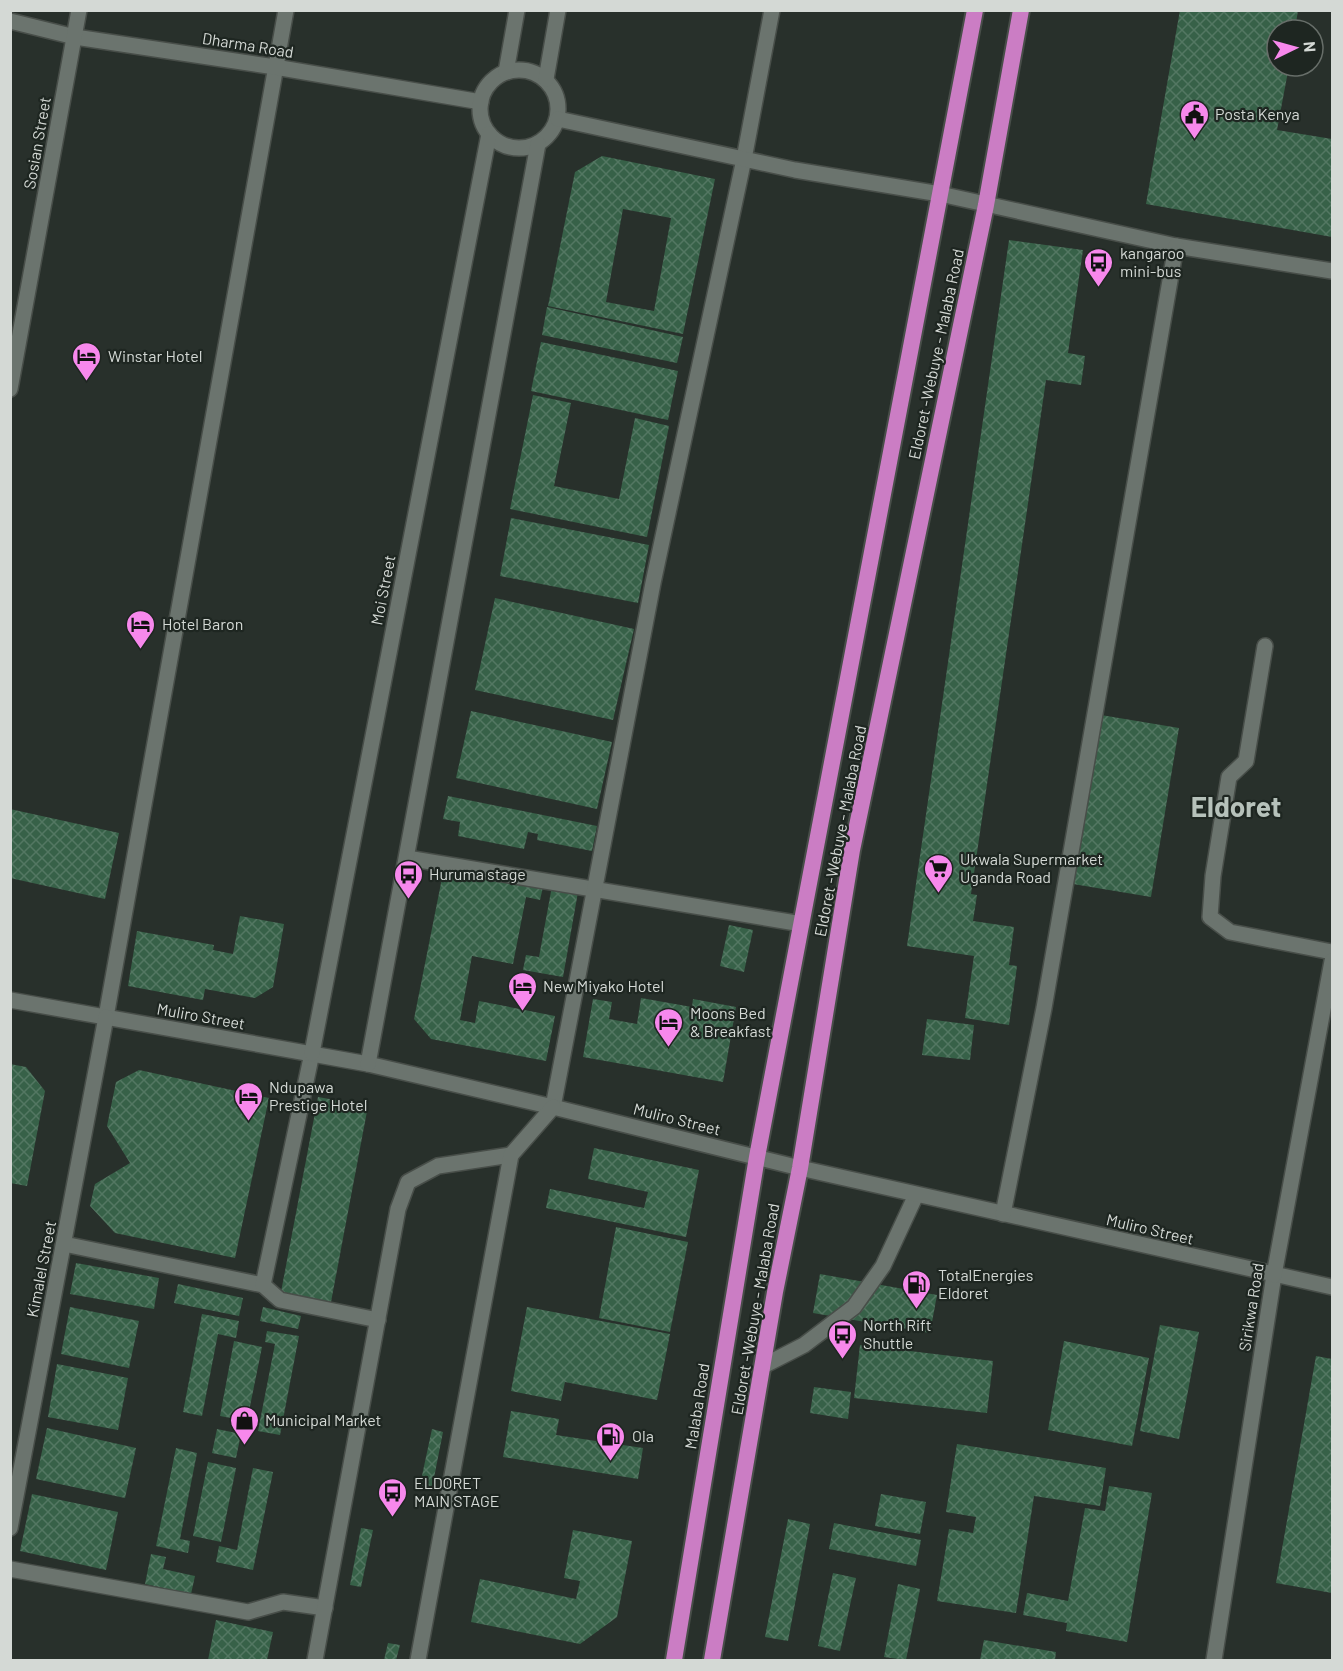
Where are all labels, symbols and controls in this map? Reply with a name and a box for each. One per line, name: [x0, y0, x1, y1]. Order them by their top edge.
north arrow: [1265, 18, 1325, 78]
street label: Dharma Road: [201, 28, 295, 61]
text: N: [1301, 41, 1320, 53]
street label: Sosian Street: [19, 95, 54, 191]
public building icon: Posta Kenya: [1178, 98, 1210, 140]
place label: Posta Kenya: [1215, 104, 1300, 123]
place label: kangaroo mini-bus: [1120, 243, 1185, 280]
bus stop icon: kangaroo mini-bus: [1083, 246, 1115, 288]
street label: Eldoret -Webuye - Malaba Road: [904, 247, 967, 461]
hotel icon: Winstar Hotel: [71, 340, 103, 382]
place label: Winstar Hotel: [108, 346, 202, 365]
street label: Moi Street: [366, 553, 399, 627]
hotel icon: Hotel Baron: [125, 608, 157, 650]
place label: Hotel Baron: [162, 614, 243, 633]
street label: Eldoret -Webuye - Malaba Road: [810, 724, 869, 938]
district label: Eldoret: [1191, 789, 1281, 823]
place label: Ukwala Supermarket Uganda Road: [960, 849, 1103, 886]
supermarket icon: Ukwala Supermarket Uganda Road: [923, 852, 955, 894]
bus stop icon: Huruma stage: [392, 858, 424, 900]
place label: Huruma stage: [429, 864, 526, 883]
hotel icon: New Miyako Hotel: [506, 970, 538, 1012]
place label: New Miyako Hotel: [543, 976, 664, 995]
street label: Muliro Street: [156, 998, 247, 1033]
place label: Moons Bed & Breakfast: [690, 1003, 771, 1040]
hotel icon: Moons Bed & Breakfast: [653, 1006, 685, 1048]
place label: Ndupawa Prestige Hotel: [269, 1077, 367, 1114]
hotel icon: Ndupawa Prestige Hotel: [232, 1080, 264, 1122]
street label: Muliro Street: [632, 1099, 723, 1139]
street label: Eldoret -Webuye - Malaba Road: [727, 1202, 783, 1416]
street label: Muliro Street: [1105, 1209, 1196, 1248]
street label: Kimalel Street: [22, 1219, 59, 1319]
street label: Sirikwa Road: [1234, 1261, 1267, 1353]
place label: TotalEnergies Eldoret: [938, 1265, 1033, 1302]
fuel station icon: TotalEnergies Eldoret: [901, 1268, 933, 1310]
place label: North Rift Shuttle: [863, 1315, 932, 1352]
bus stop icon: North Rift Shuttle: [826, 1318, 858, 1360]
street label: Malaba Road: [680, 1361, 713, 1450]
shop icon: Municipal Market: [228, 1404, 260, 1446]
place label: Municipal Market: [265, 1410, 381, 1429]
fuel station icon: Ola: [595, 1420, 627, 1462]
place label: Ola: [632, 1426, 654, 1445]
place label: ELDORET MAIN STAGE: [414, 1473, 500, 1510]
bus stop icon: ELDORET MAIN STAGE: [377, 1476, 409, 1518]

